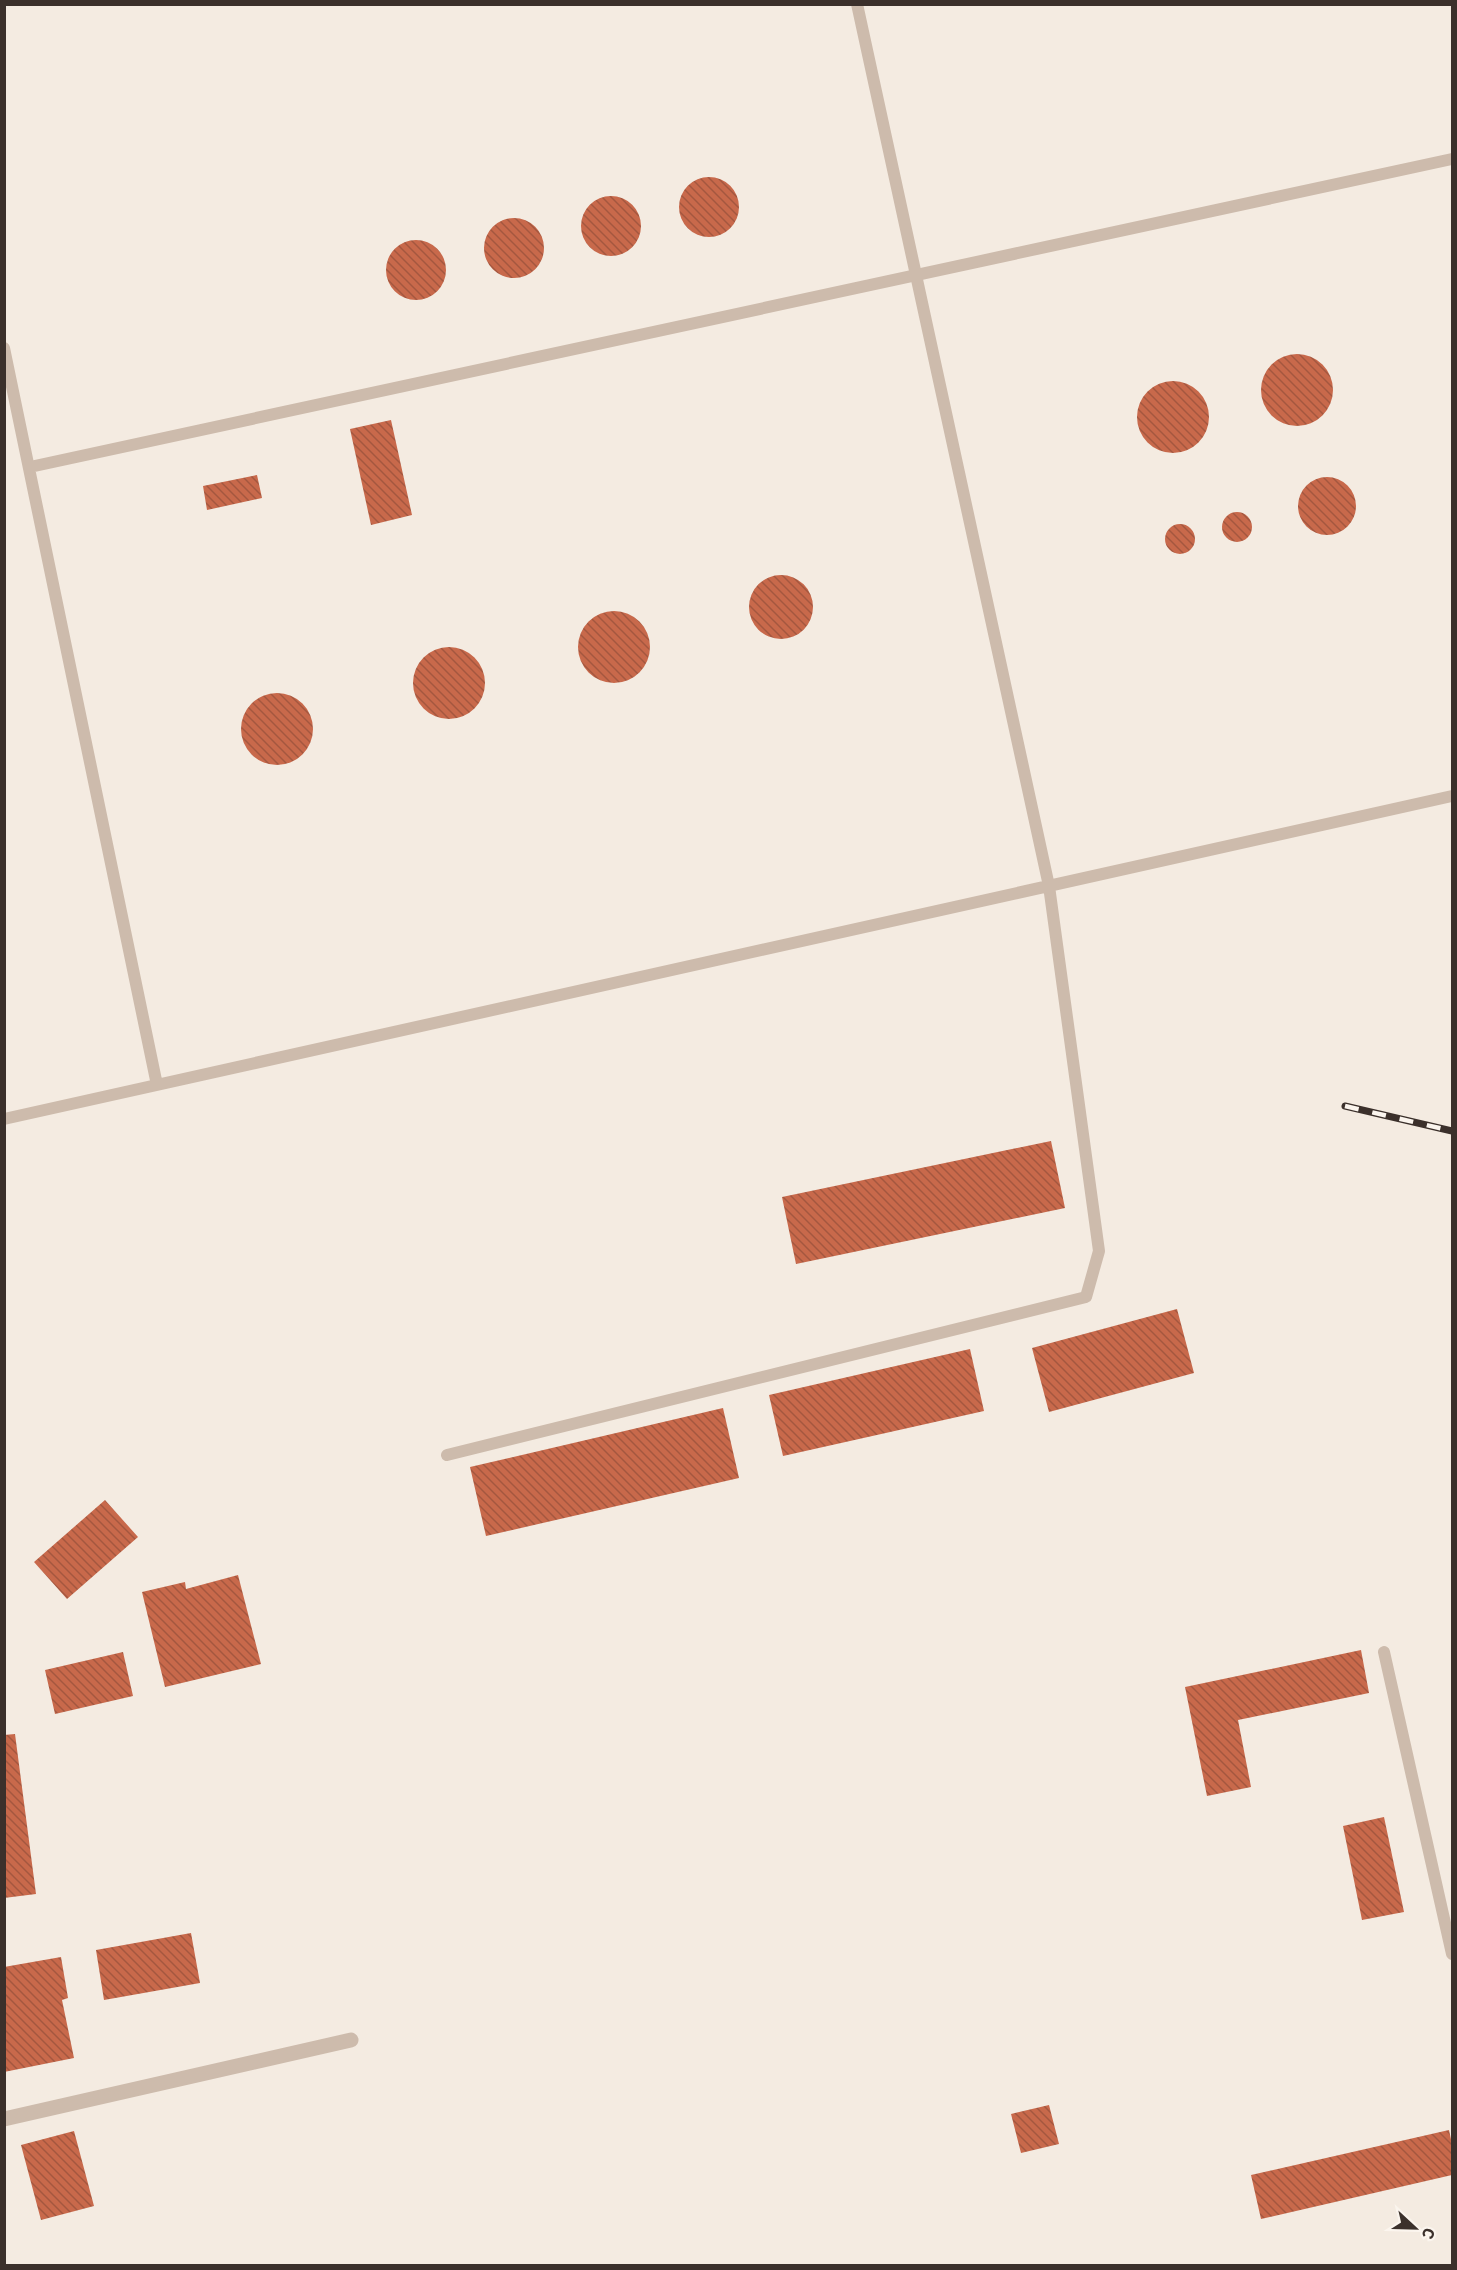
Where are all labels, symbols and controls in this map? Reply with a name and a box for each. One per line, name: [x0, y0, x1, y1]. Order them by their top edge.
north arrow: [1385, 2198, 1445, 2258]
text: С: [1418, 2225, 1440, 2242]

